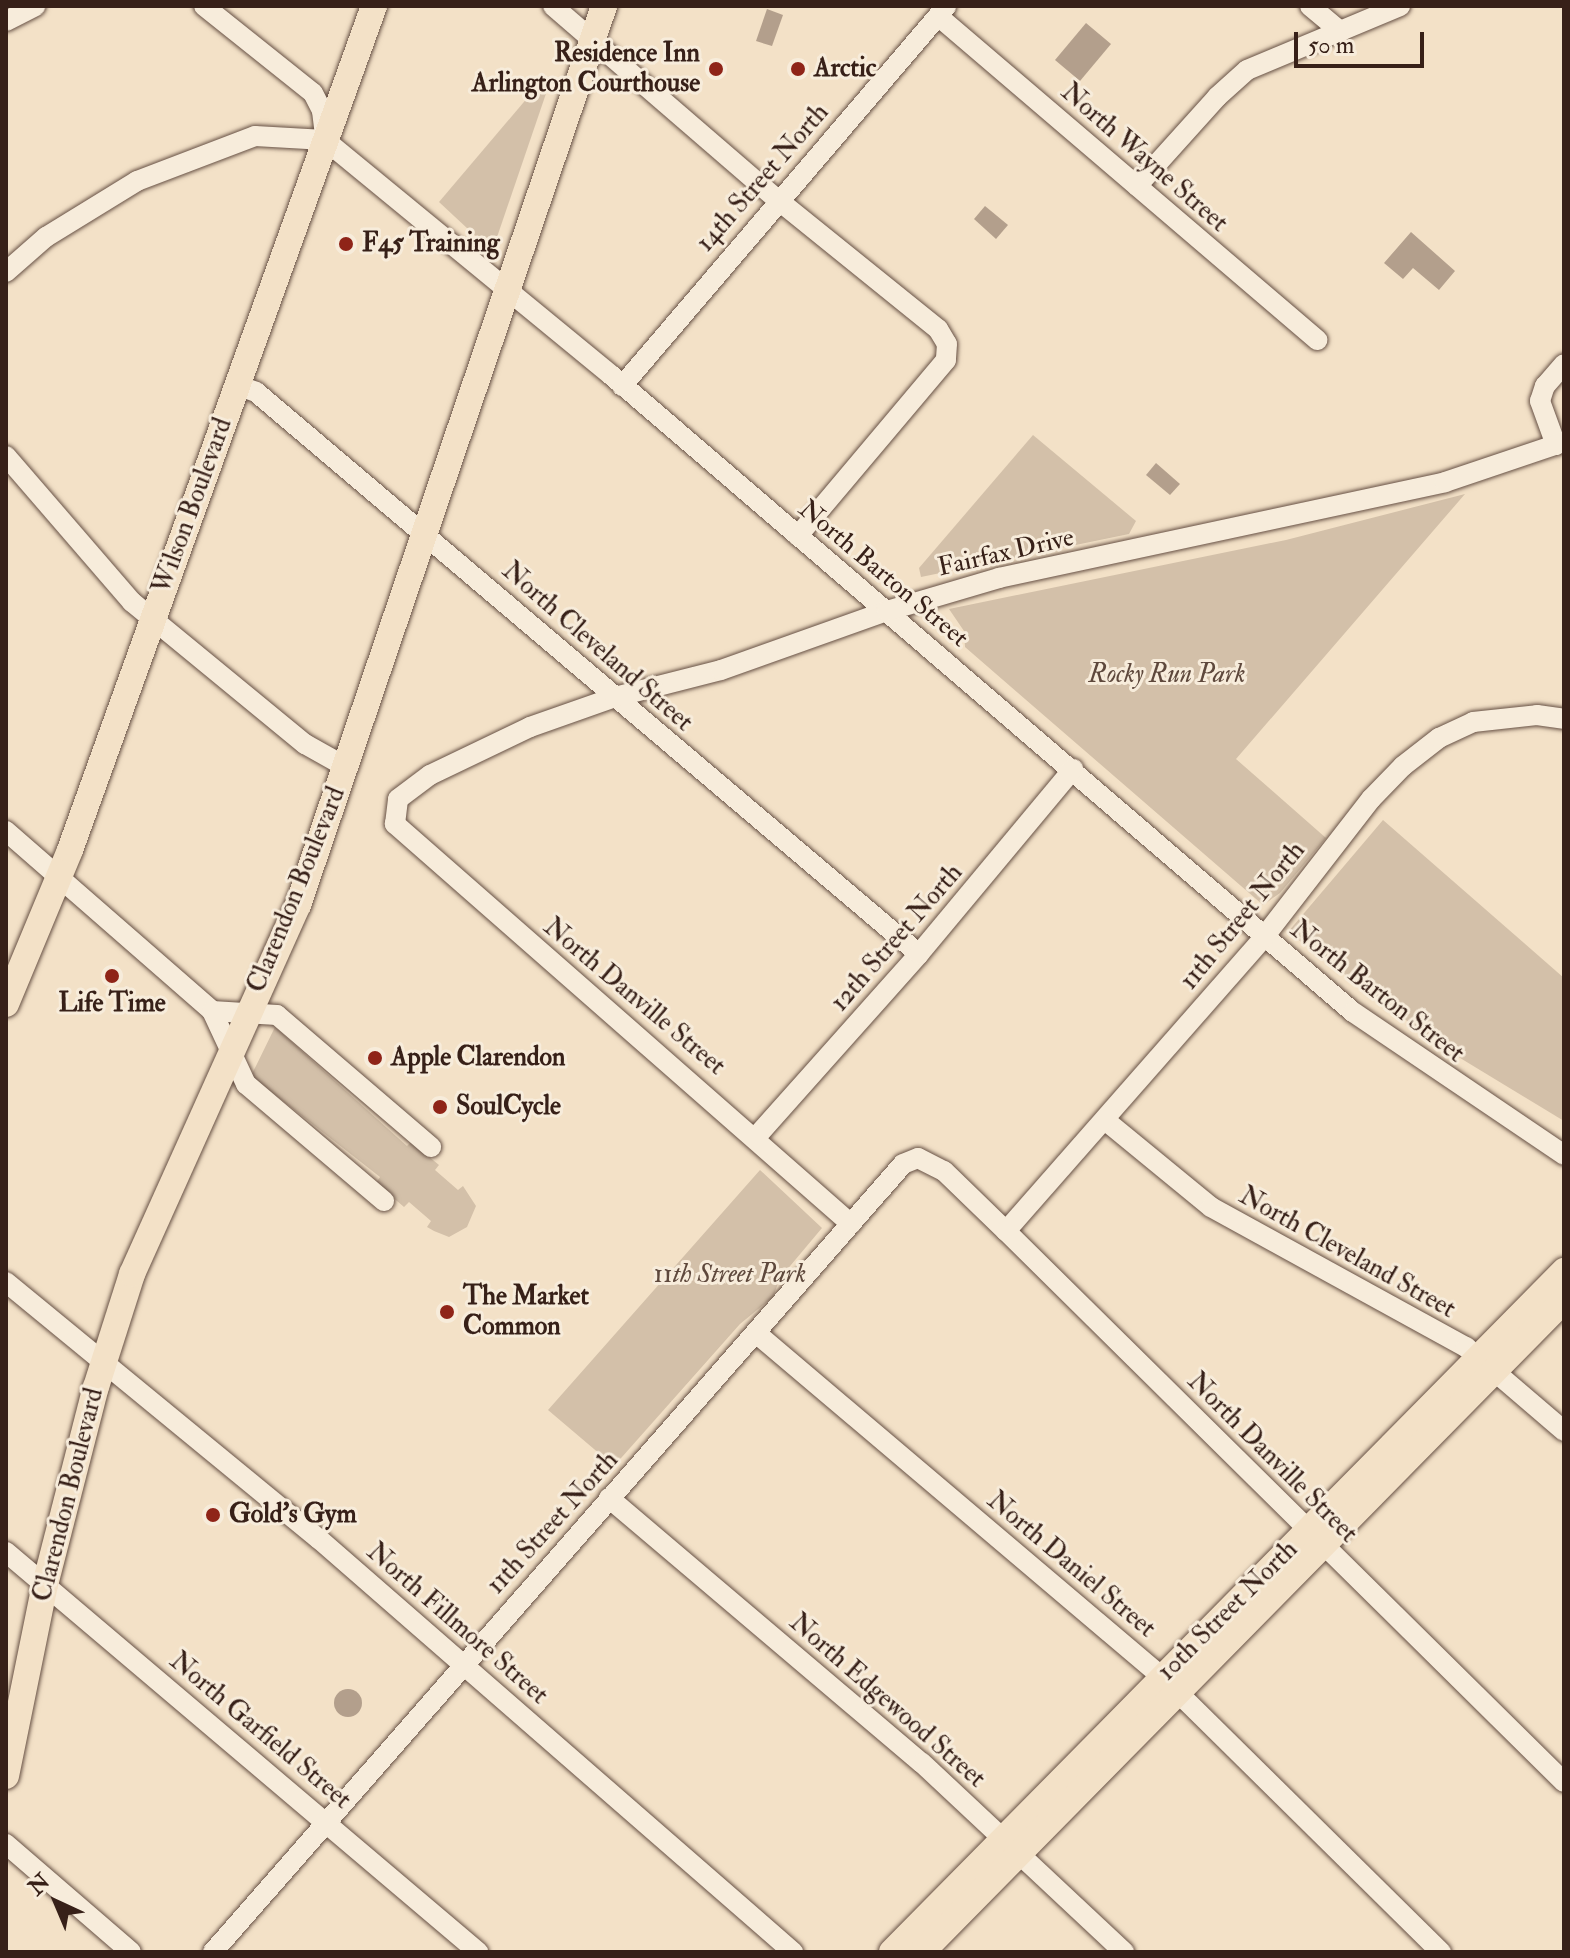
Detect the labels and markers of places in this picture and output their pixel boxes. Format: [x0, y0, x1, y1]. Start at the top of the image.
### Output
place label: Residence Inn Arlington Courthouse [472, 38, 700, 100]
place label: Arctic [814, 53, 876, 85]
marker: Residence Inn Arlington Courthouse [707, 60, 725, 78]
marker: Arctic [789, 60, 807, 78]
place label: F45 Training [362, 228, 500, 260]
marker: F45 Training [337, 235, 355, 253]
marker: Life Time [103, 967, 121, 985]
place label: Life Time [58, 988, 166, 1020]
place label: Apple Clarendon [391, 1042, 565, 1074]
marker: Apple Clarendon [366, 1049, 384, 1067]
place label: SoulCycle [456, 1091, 561, 1123]
marker: SoulCycle [431, 1098, 449, 1116]
place label: The Market Common [463, 1281, 589, 1342]
marker: The Market Common [438, 1303, 456, 1321]
place label: Gold's Gym [229, 1499, 357, 1531]
marker: Gold's Gym [204, 1506, 222, 1524]

